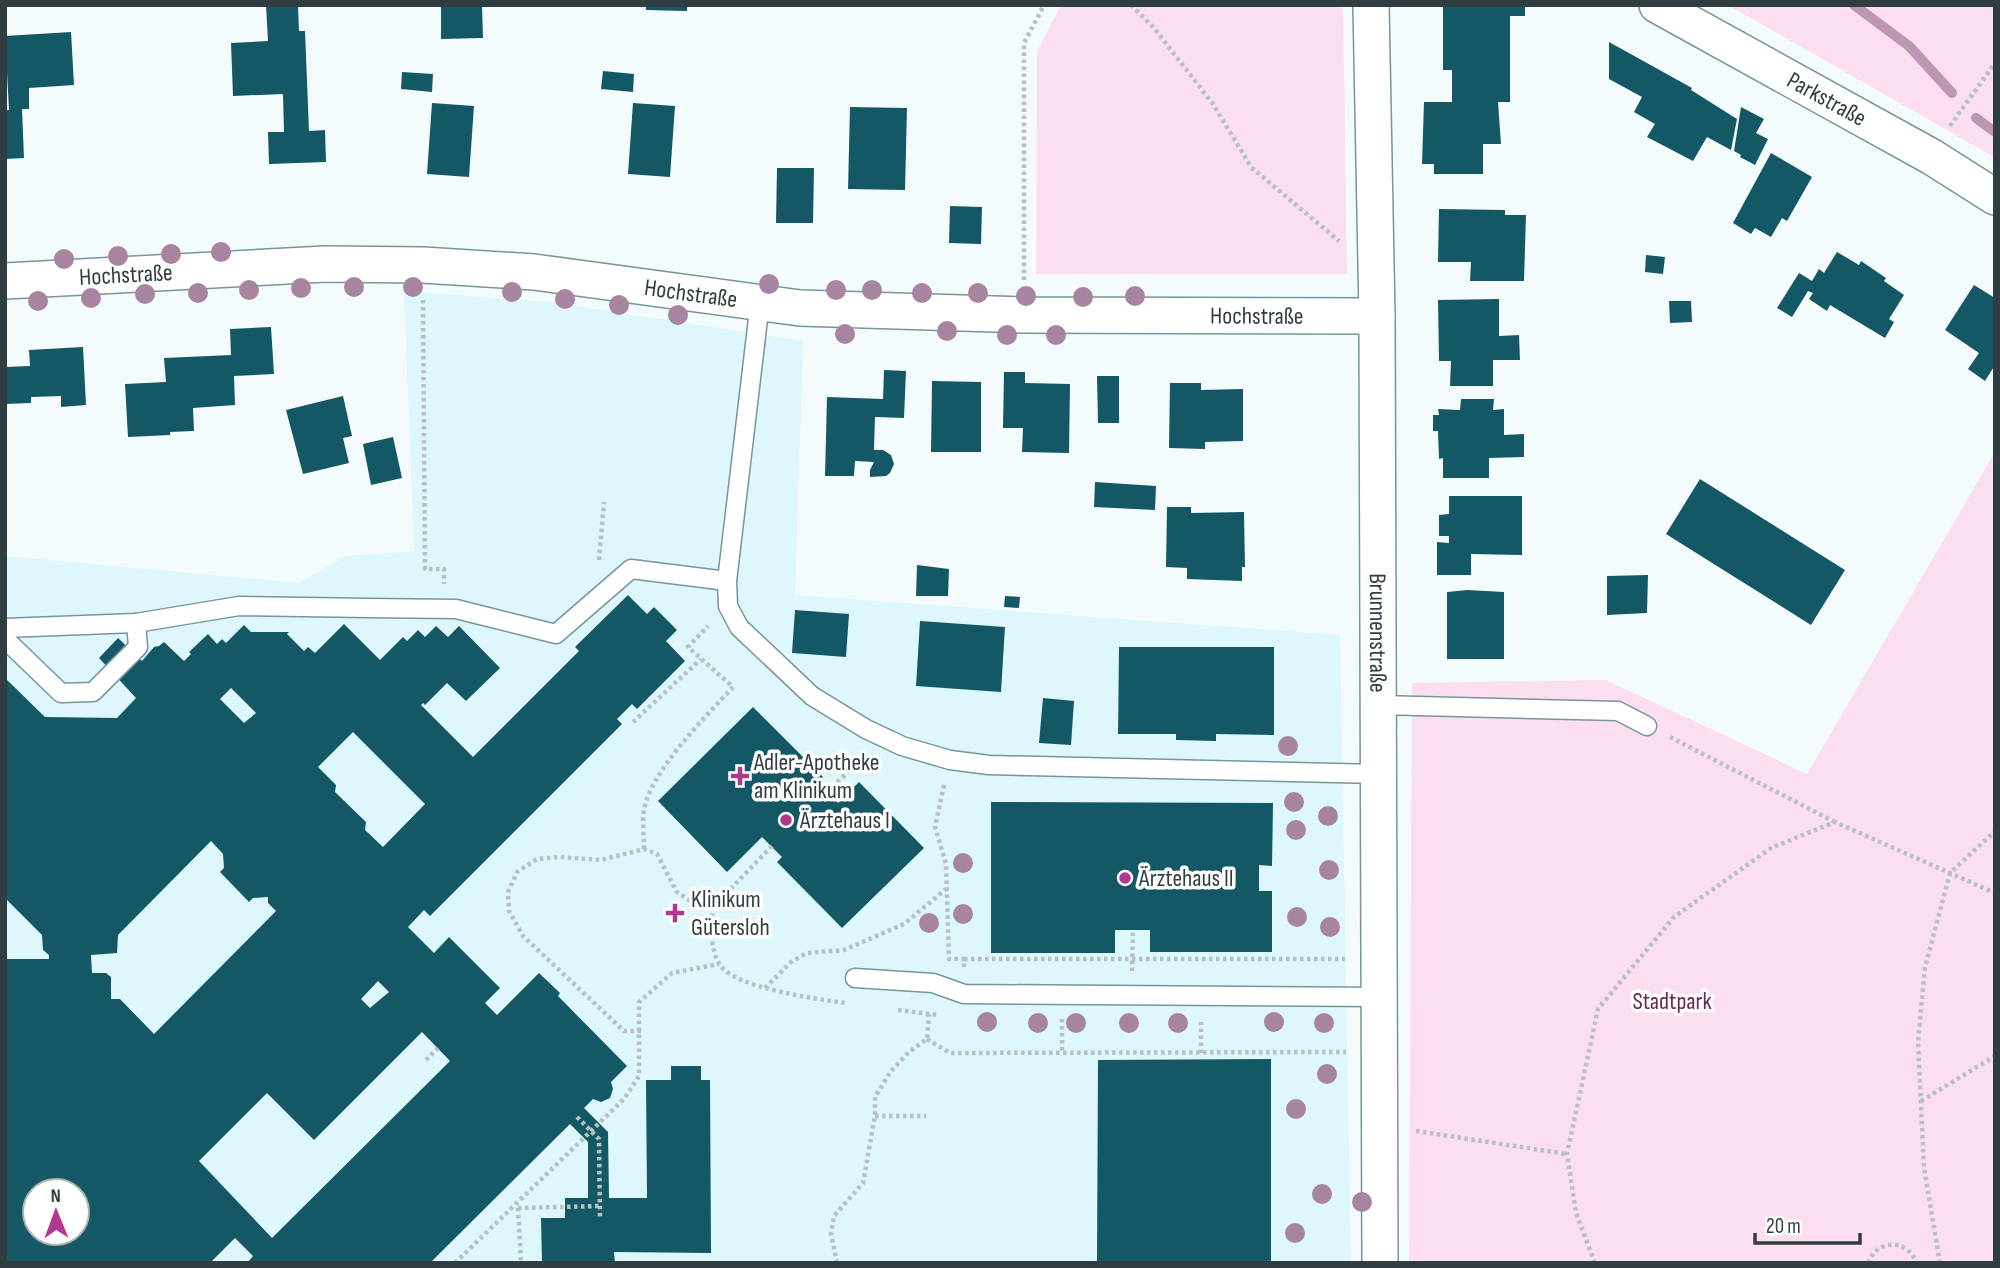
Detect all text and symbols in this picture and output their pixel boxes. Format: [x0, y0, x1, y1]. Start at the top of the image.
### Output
street label: Parkstraße [1782, 65, 1872, 132]
street label: Hochstraße [78, 258, 173, 292]
street label: Hochstraße [643, 273, 739, 314]
street label: Hochstraße [1210, 301, 1304, 330]
street label: Brunnenstraße [1363, 573, 1393, 693]
place label: Adler-Apotheke am Klinikum [753, 748, 879, 805]
marker: Adler-Apotheke am Klinikum [732, 768, 748, 784]
place label: Ärztehaus I [799, 806, 890, 835]
marker: Ärztehaus I [778, 812, 794, 828]
place label: Ärztehaus II [1138, 864, 1234, 893]
marker: Ärztehaus II [1117, 870, 1133, 886]
place label: Klinikum Gütersloh [691, 885, 770, 942]
marker: Klinikum Gütersloh [665, 903, 685, 923]
park label: Stadtpark [1632, 987, 1712, 1016]
north arrow [21, 1177, 91, 1247]
text: N [50, 1185, 61, 1208]
scale bar [1755, 1202, 1860, 1246]
text: 20 m [1766, 1214, 1801, 1239]

